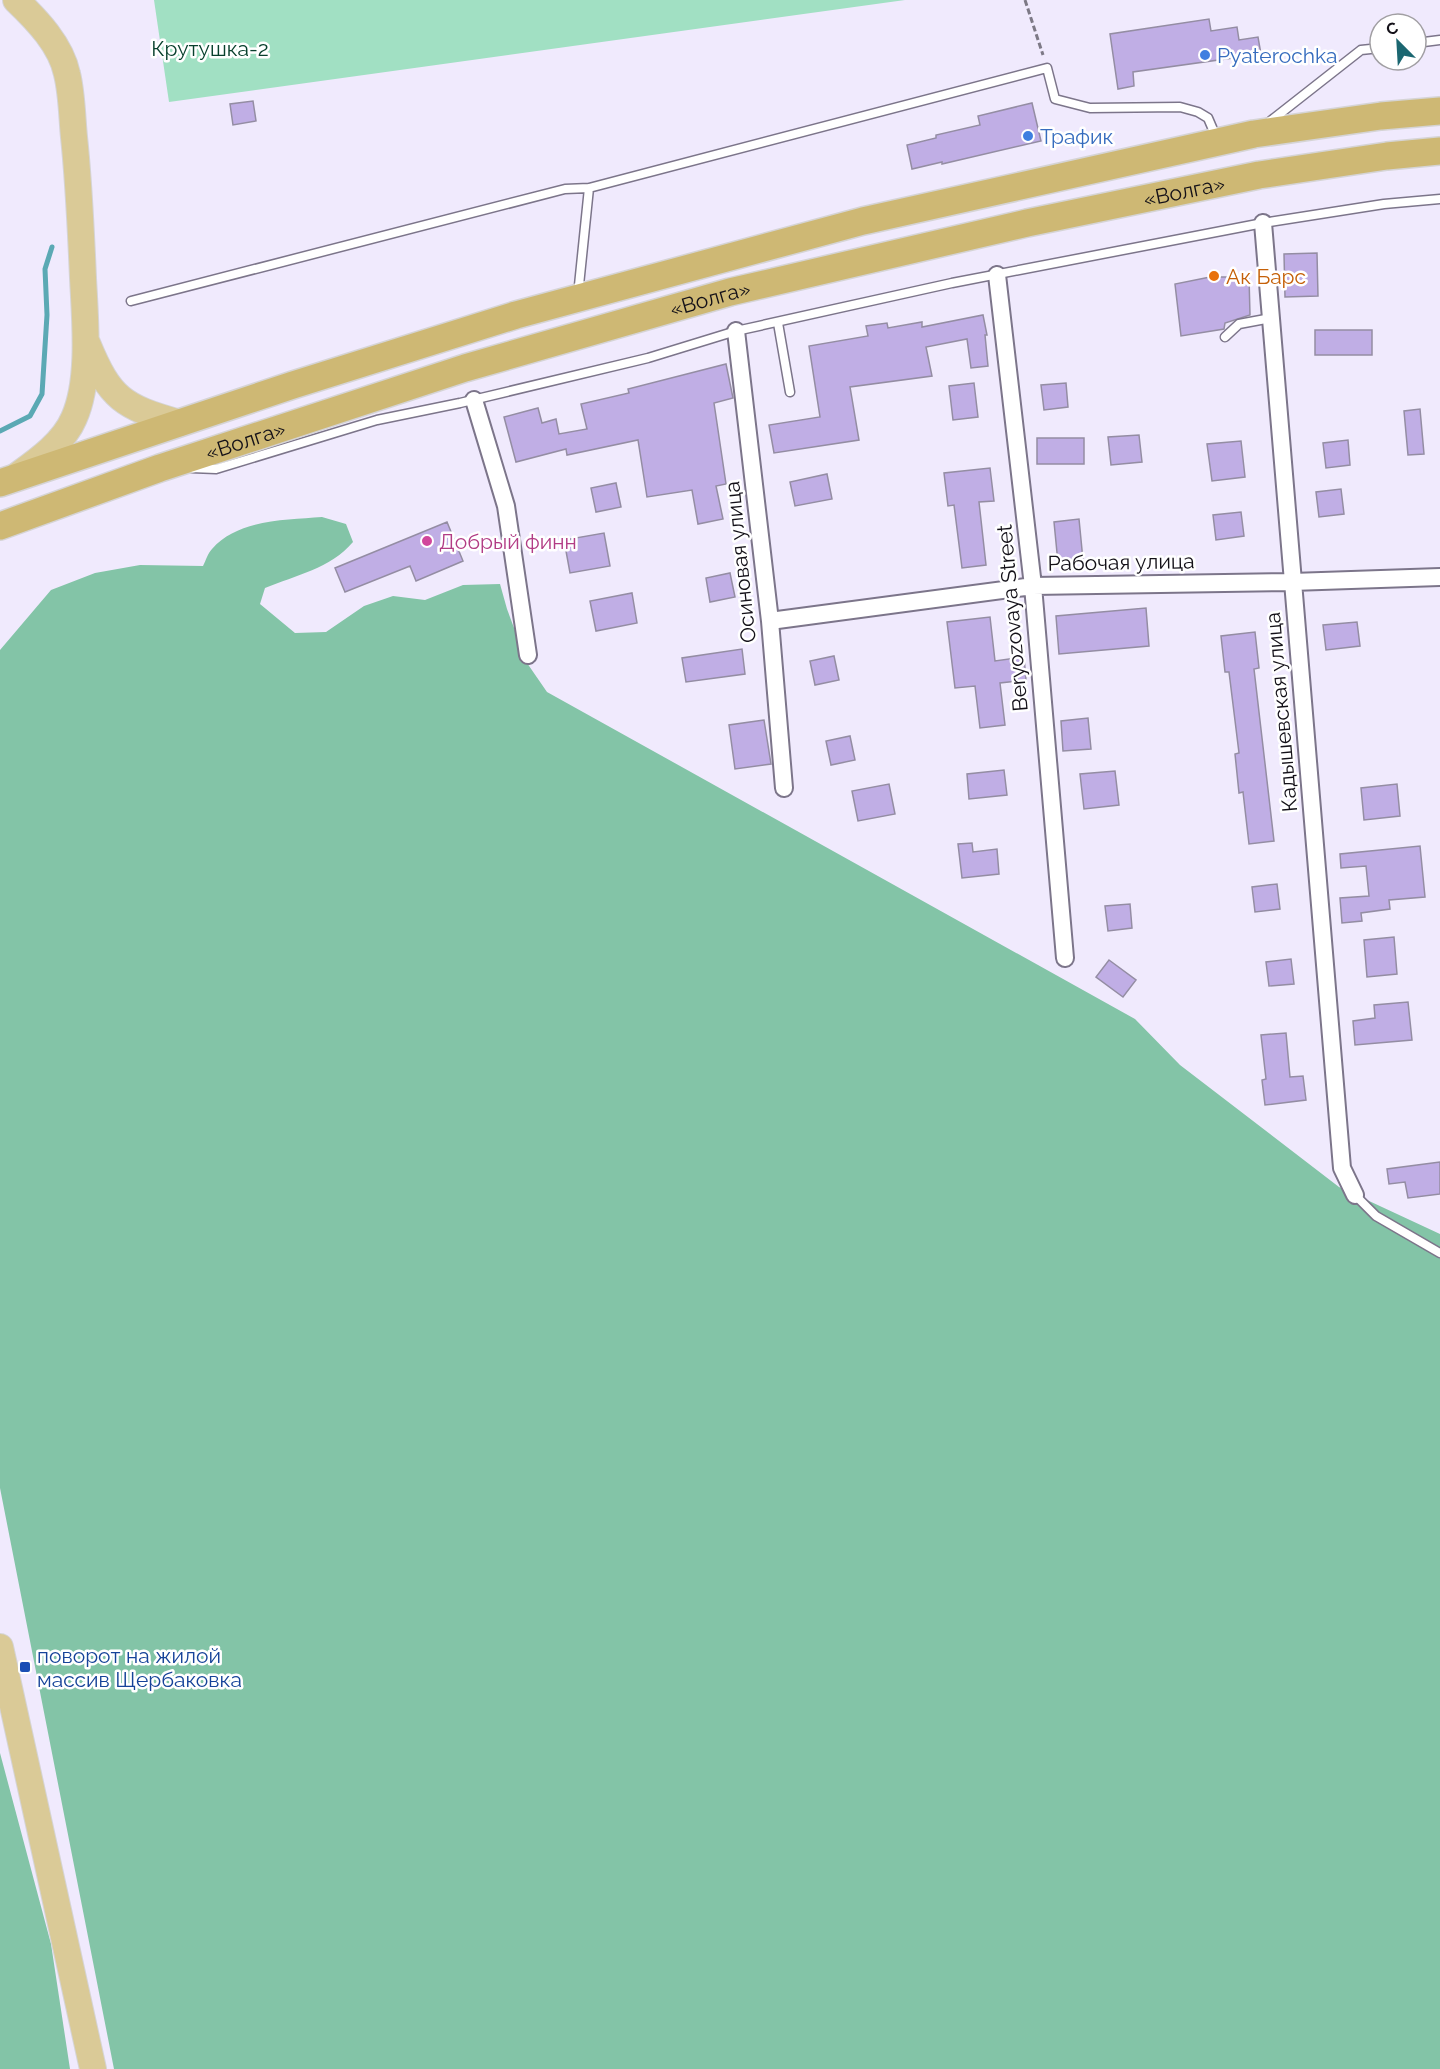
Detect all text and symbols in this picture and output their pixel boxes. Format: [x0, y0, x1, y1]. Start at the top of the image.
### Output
north arrow [1368, 12, 1428, 72]
text: С [1383, 18, 1401, 40]
park label: Крутушка-2 [151, 36, 269, 61]
place label: Pyaterochka [1217, 43, 1338, 68]
marker: Pyaterochka [1198, 48, 1212, 62]
place label: Трафик [1040, 124, 1113, 149]
marker: Трафик [1021, 129, 1035, 143]
street label: «Волга» [1141, 170, 1227, 211]
place label: Ак Барс [1226, 264, 1306, 289]
marker: Ак Барс [1207, 269, 1221, 283]
street label: «Волга» [667, 275, 753, 321]
street label: «Волга» [202, 415, 288, 465]
street label: Осиновая улица [719, 480, 761, 644]
street label: Beryozovaya Street [991, 524, 1033, 712]
place label: Добрый финн [439, 529, 577, 554]
marker: Добрый финн [420, 534, 434, 548]
street label: Рабочая улица [1047, 548, 1195, 576]
street label: Кадышевская улица [1260, 611, 1302, 813]
place label: поворот на жилой массив Щербаковка [37, 1643, 242, 1692]
marker: поворот на жилой массив Щербаковка [18, 1660, 32, 1674]

